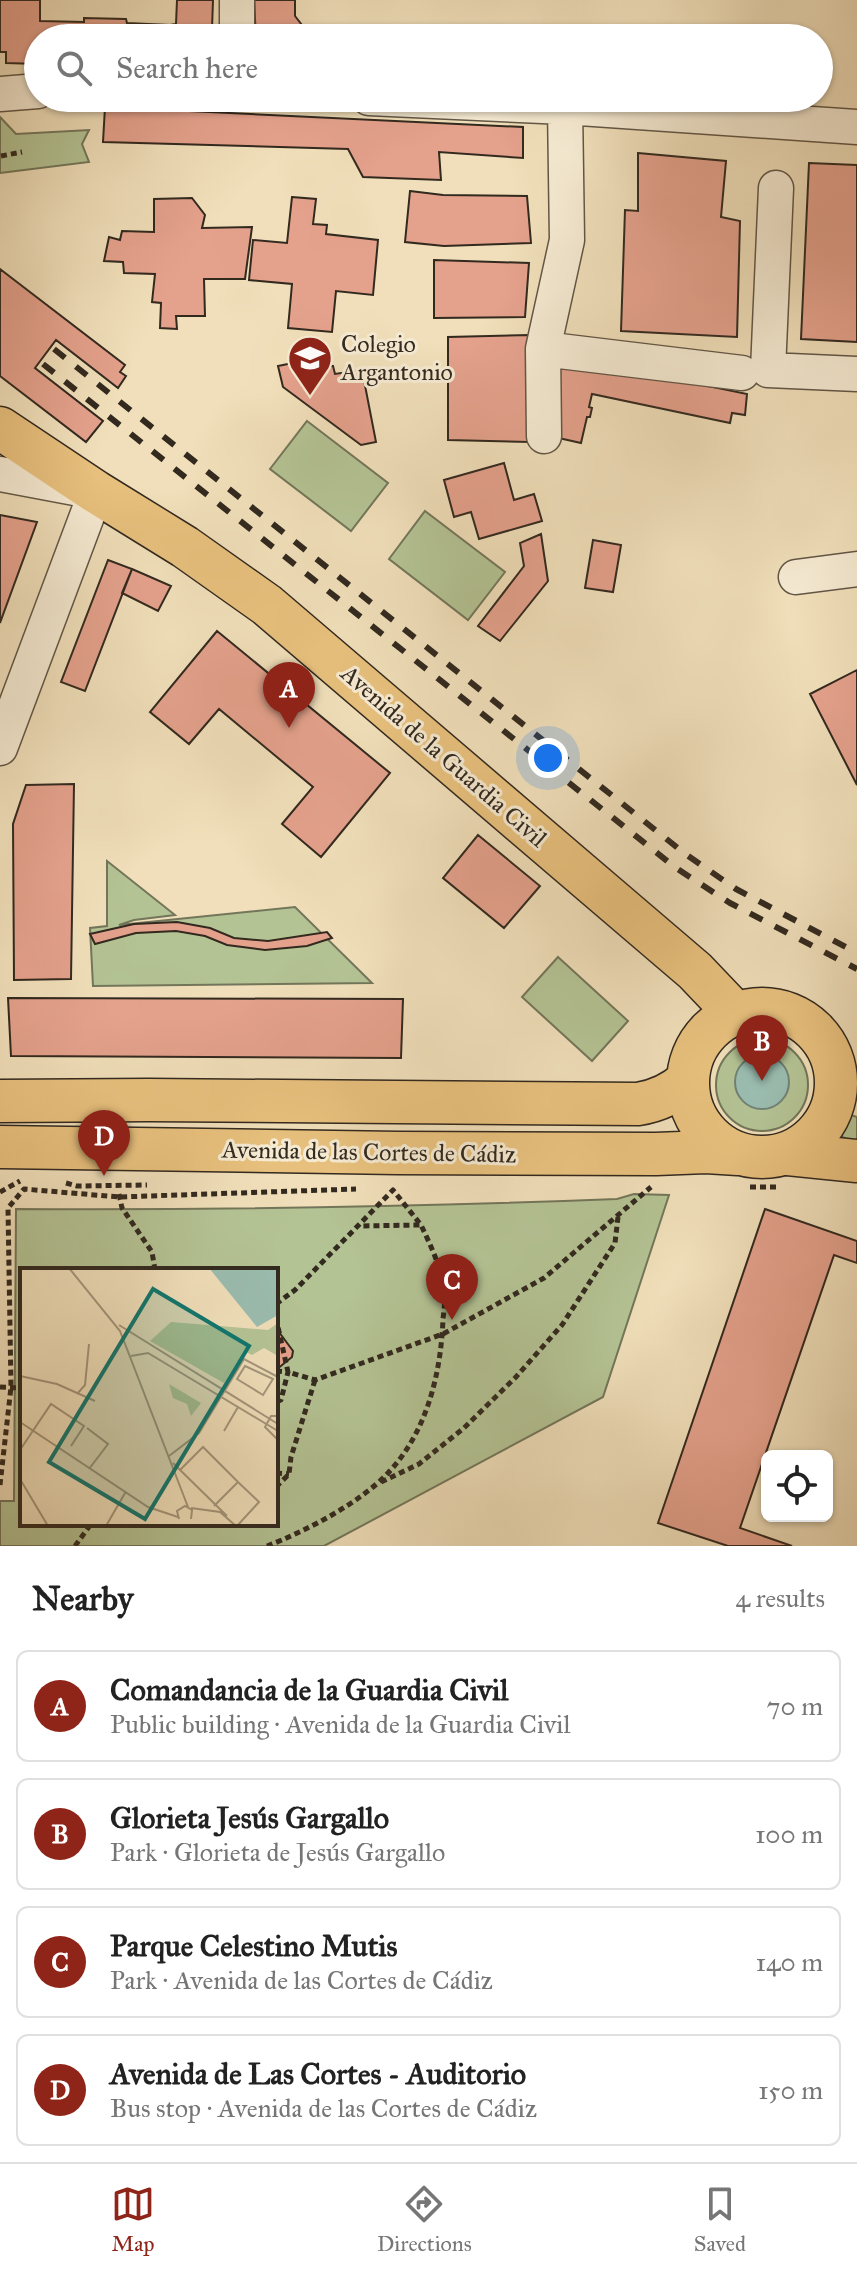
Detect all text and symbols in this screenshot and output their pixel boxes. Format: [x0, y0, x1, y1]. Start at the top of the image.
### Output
search box [24, 24, 833, 112]
icon: search [52, 46, 96, 90]
text: Search here [116, 50, 258, 86]
place label: Colegio Argantonio [340, 329, 453, 387]
school or university icon: Colegio Argantonio [286, 334, 334, 397]
street label: Avenida de la Guardia Civil [334, 658, 553, 854]
pin: A [263, 662, 315, 728]
your location [528, 738, 568, 778]
pin: B [736, 1015, 788, 1081]
pin: D [78, 1110, 130, 1176]
street label: Avenida de las Cortes de Cádiz [221, 1134, 516, 1170]
pin: C [426, 1254, 478, 1320]
inset map [20, 1268, 278, 1526]
map controls [761, 1450, 833, 1522]
button: locate [761, 1450, 833, 1522]
text: Nearby [32, 1578, 134, 1619]
text: 4 results [736, 1582, 825, 1614]
text: Comandancia de la Guardia Civil [110, 1672, 508, 1708]
text: A [51, 1690, 69, 1722]
text: 70 m [767, 1690, 823, 1722]
text: Public building · Avenida de la Guardia Civil [110, 1708, 571, 1740]
text: Glorieta Jesús Gargallo [110, 1800, 389, 1836]
text: B [51, 1818, 69, 1850]
text: 100 m [755, 1818, 823, 1850]
text: Park · Glorieta de Jesús Gargallo [110, 1836, 445, 1868]
text: Parque Celestino Mutis [110, 1928, 397, 1964]
text: C [51, 1946, 69, 1978]
text: 140 m [756, 1946, 823, 1978]
text: Park · Avenida de las Cortes de Cádiz [110, 1964, 493, 1996]
text: Avenida de Las Cortes - Auditorio [110, 2056, 526, 2092]
text: D [50, 2074, 70, 2106]
text: 150 m [758, 2074, 823, 2106]
text: Bus stop · Avenida de las Cortes de Cádiz [110, 2092, 537, 2124]
tab: Map [111, 2182, 155, 2257]
tab: Directions [377, 2182, 472, 2257]
tab: Saved [694, 2182, 746, 2257]

